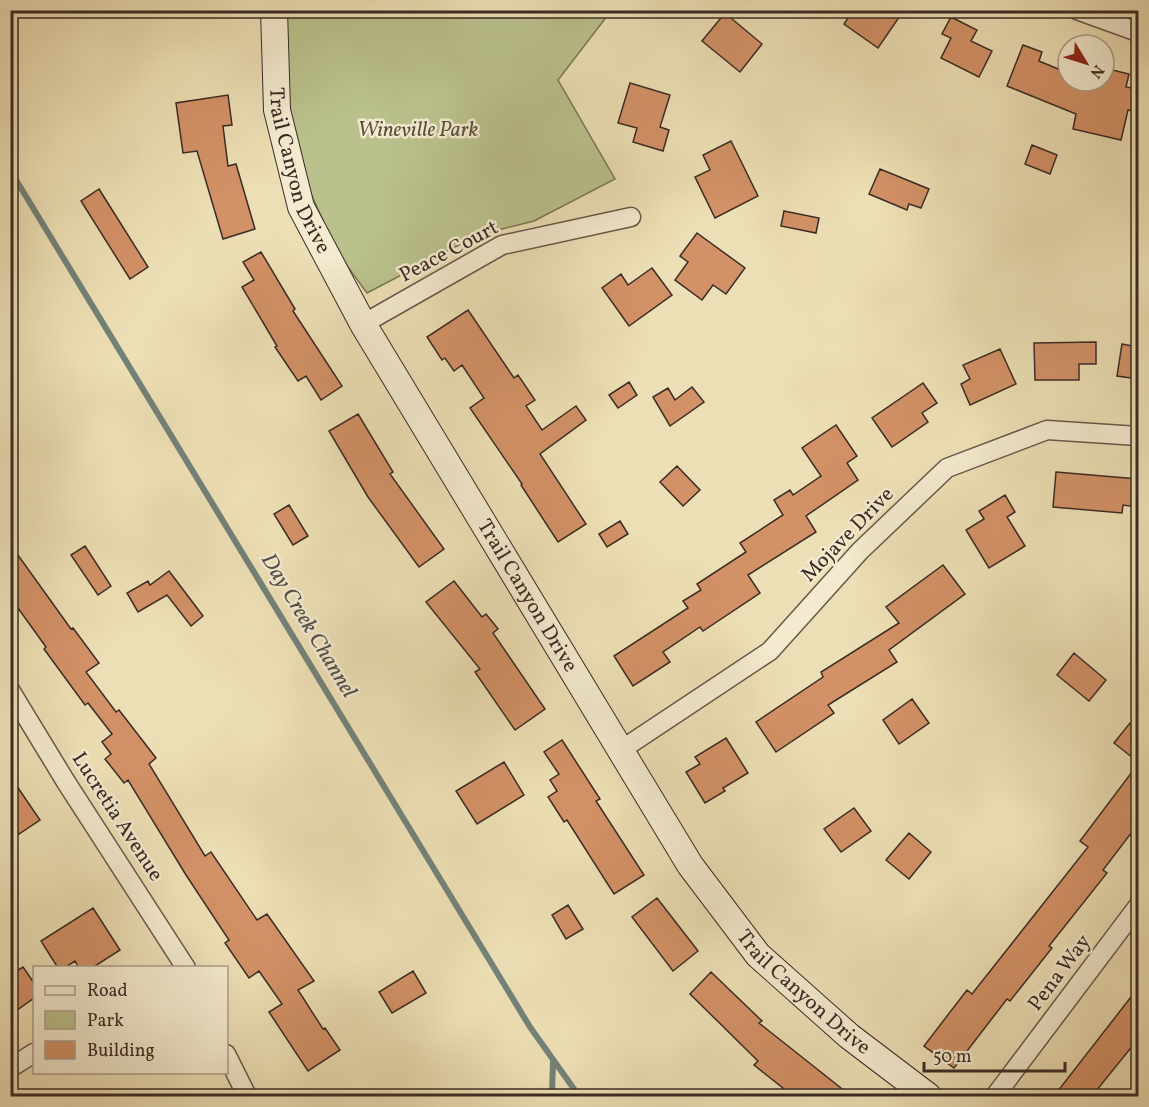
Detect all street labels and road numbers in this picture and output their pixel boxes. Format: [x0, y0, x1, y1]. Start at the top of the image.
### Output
street label: Trail Canyon Drive [262, 87, 338, 259]
street label: Peace Court [394, 214, 504, 290]
street label: Mojave Drive [795, 481, 901, 589]
street label: Trail Canyon Drive [470, 514, 585, 678]
street label: Lucretia Avenue [64, 747, 170, 887]
street label: Trail Canyon Drive [729, 924, 877, 1062]
street label: Pena Way [1022, 928, 1099, 1017]

